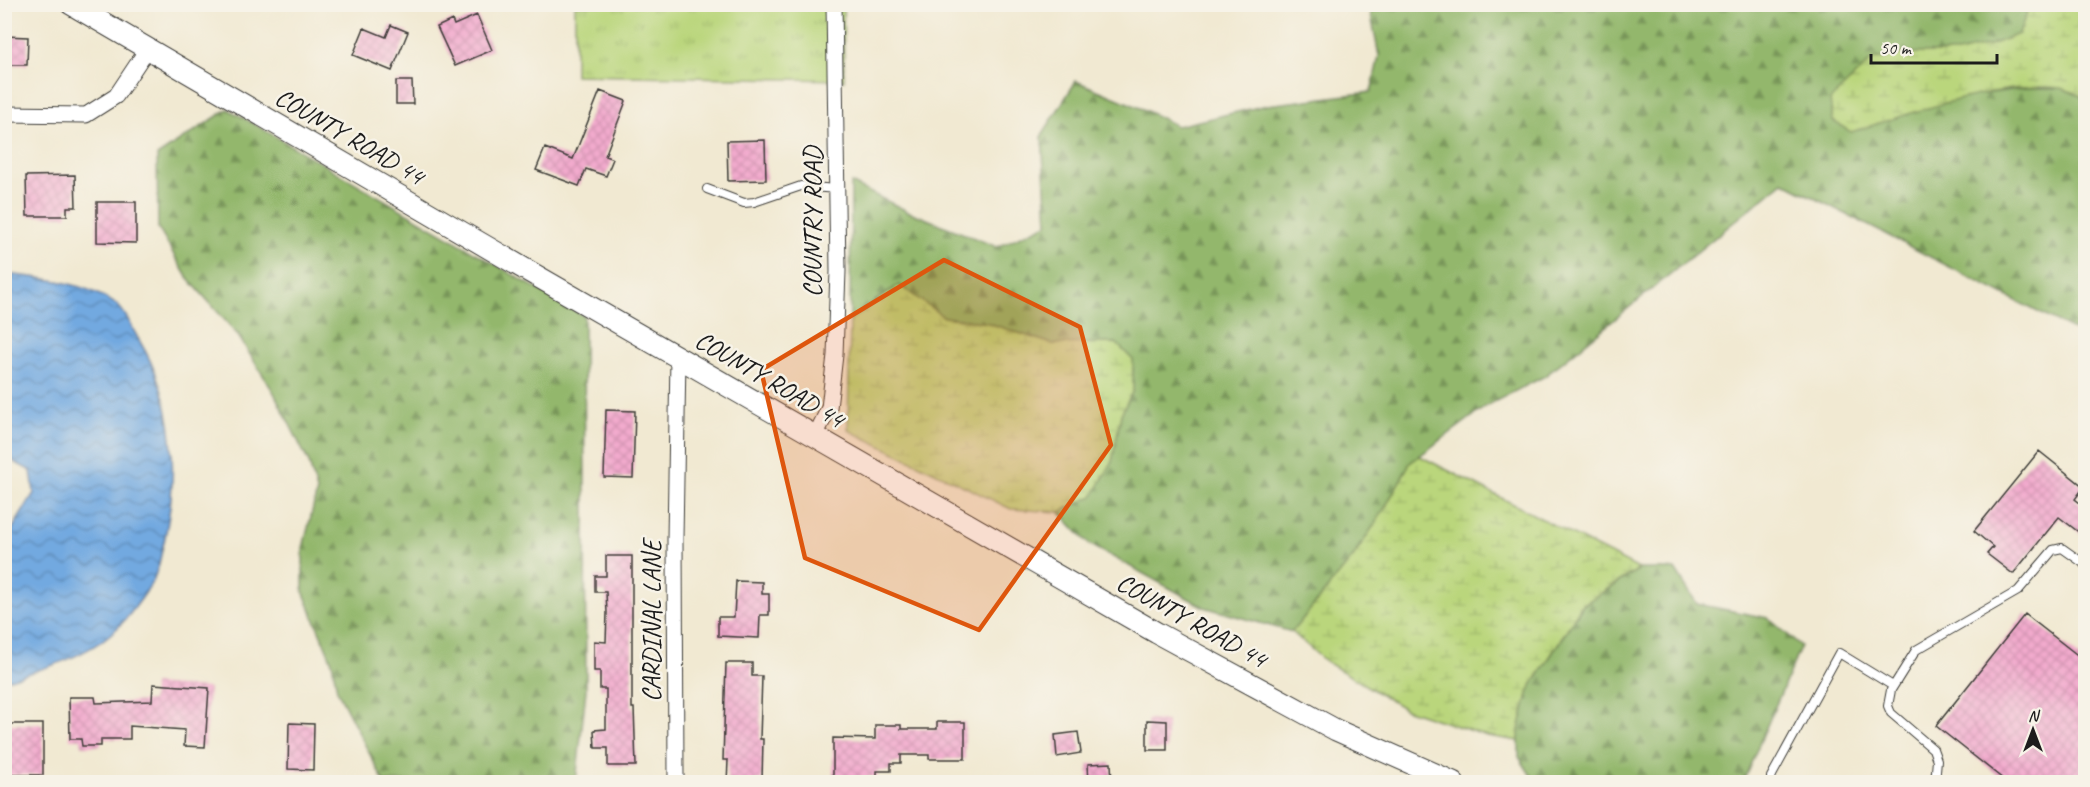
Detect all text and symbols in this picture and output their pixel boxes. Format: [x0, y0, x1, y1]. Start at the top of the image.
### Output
scale bar [1871, 27, 1997, 65]
text: 50 m [1880, 37, 1913, 59]
street label: COUNTY ROAD 44 [269, 80, 432, 194]
street label: COUNTRY ROAD [796, 145, 829, 297]
street label: COUNTY ROAD 44 [689, 323, 852, 437]
street label: CARDINAL LANE [635, 536, 668, 702]
street label: COUNTY ROAD 44 [1111, 566, 1275, 676]
north arrow [2003, 700, 2063, 760]
text: N [2028, 706, 2041, 726]

